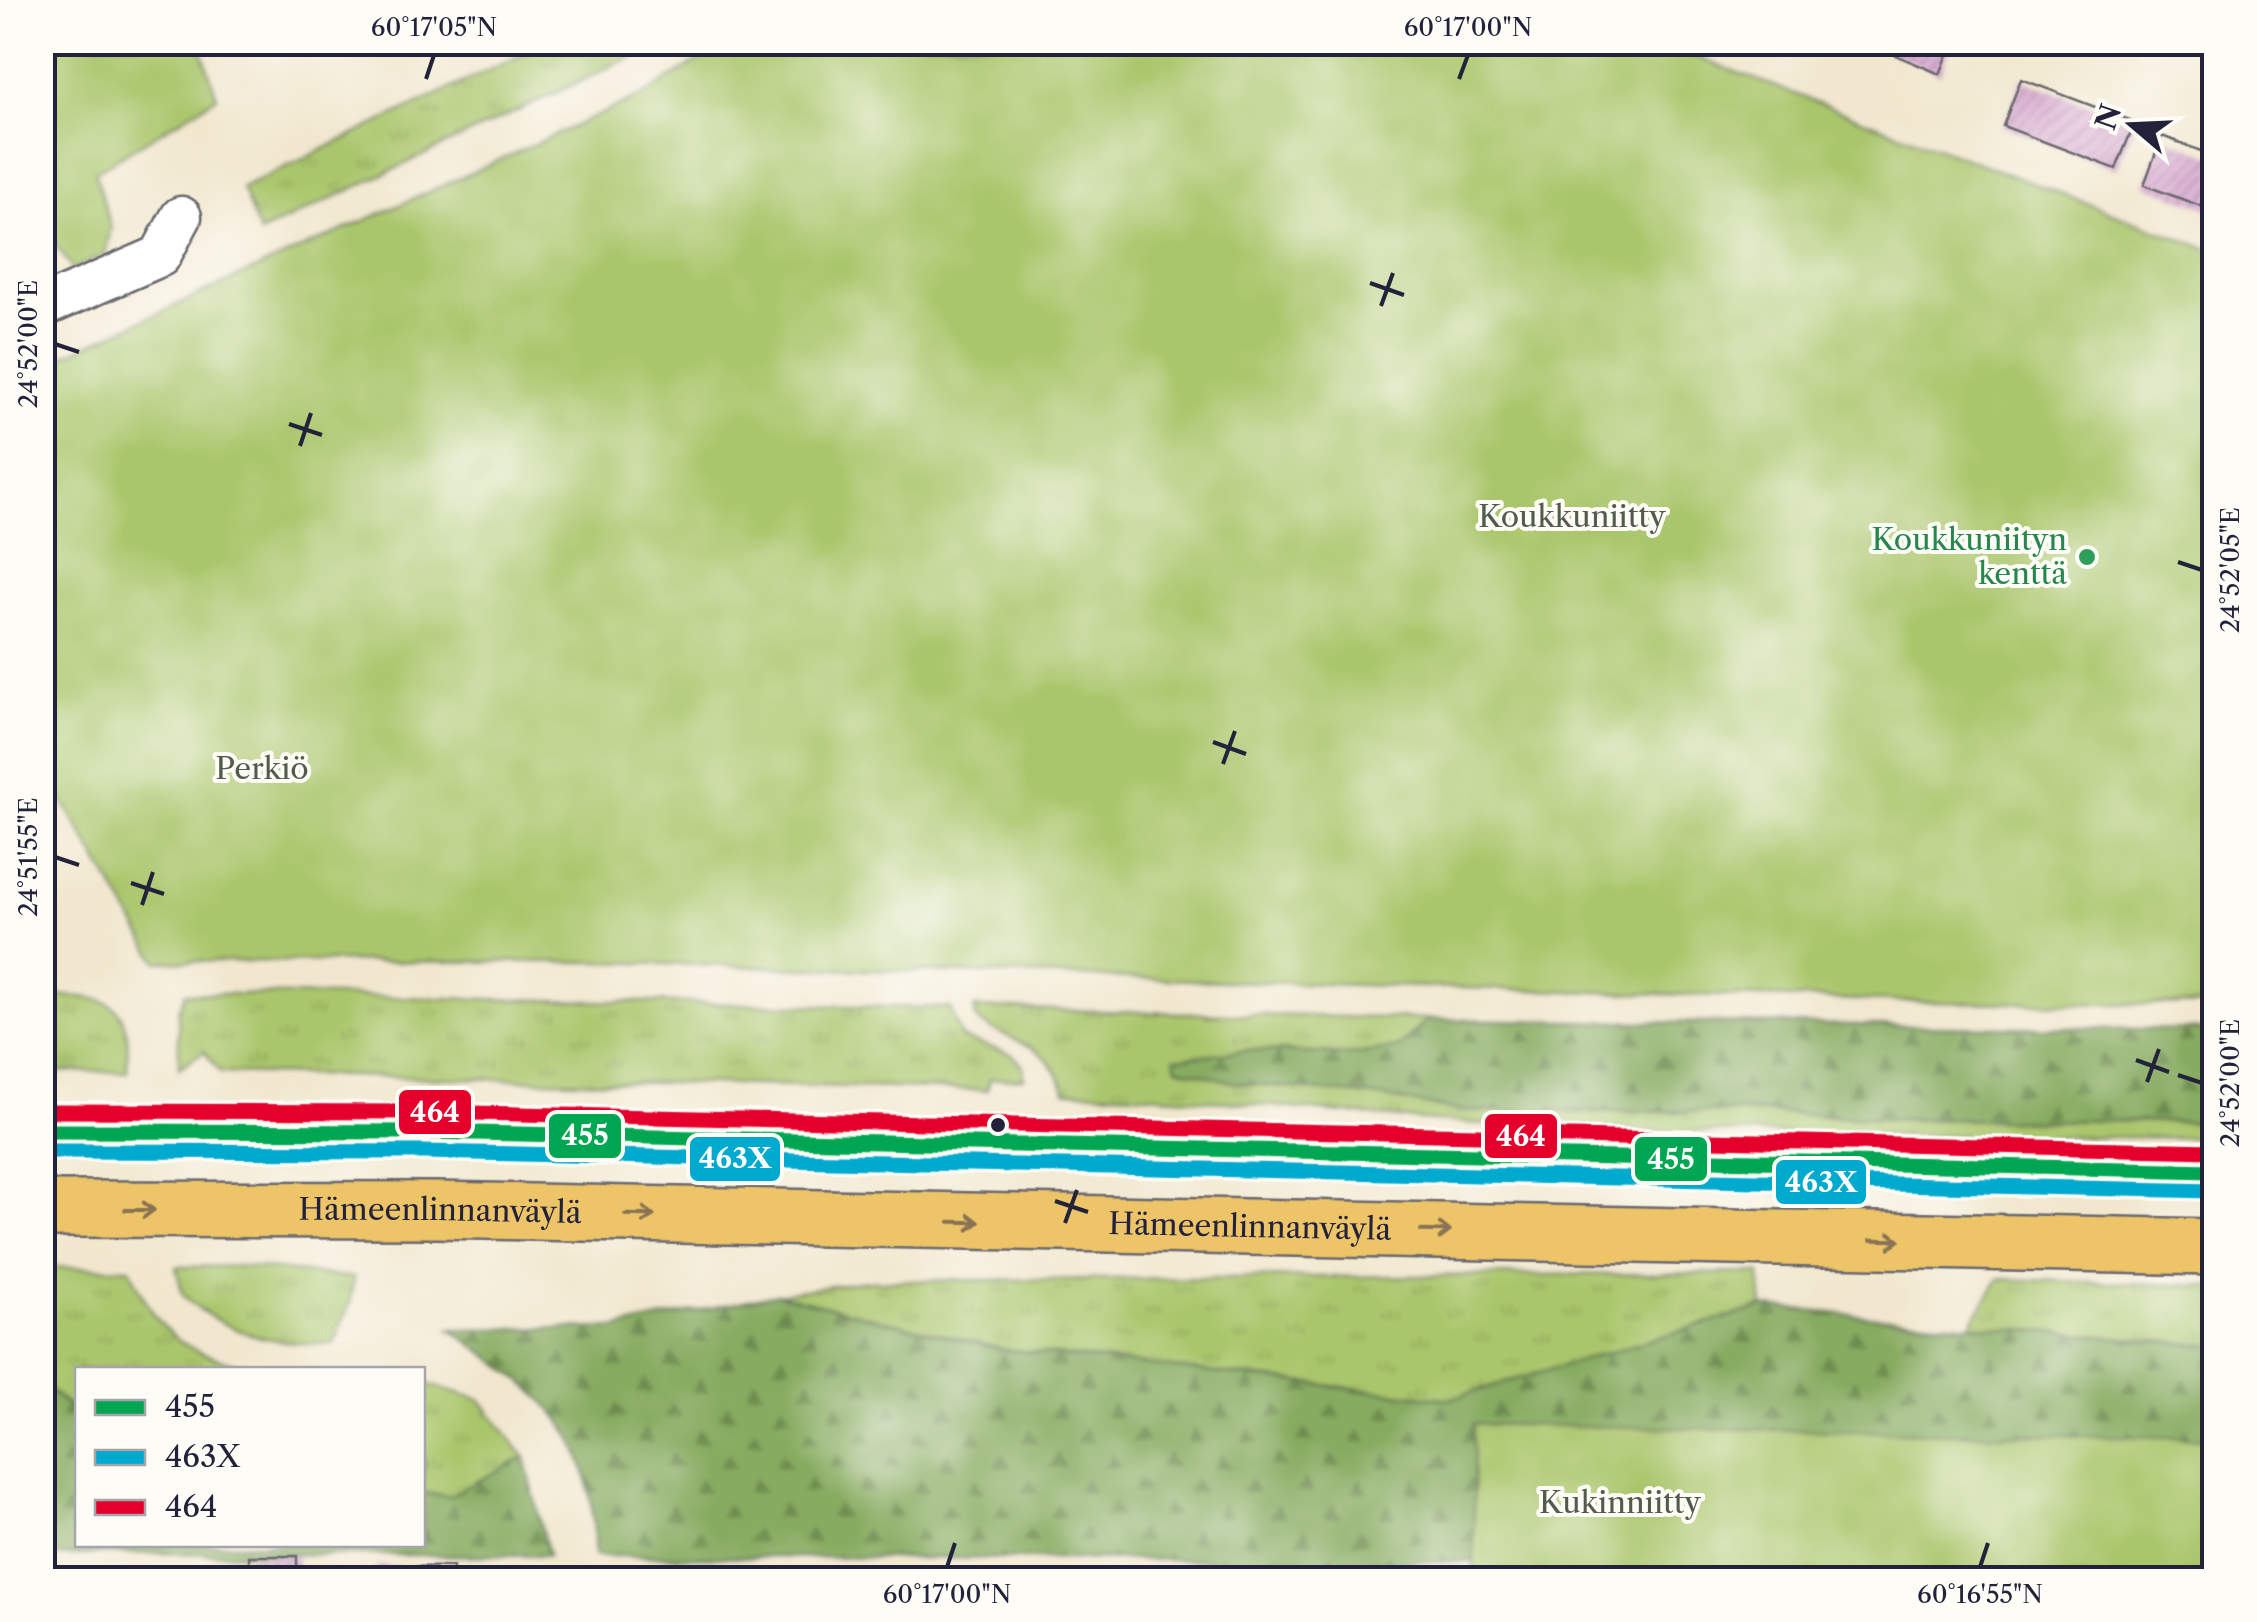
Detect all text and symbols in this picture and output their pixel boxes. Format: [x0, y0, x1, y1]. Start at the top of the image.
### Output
text: 60°17'05"N [371, 12, 497, 43]
text: 60°17'00"N [1404, 12, 1532, 43]
north arrow [2082, 75, 2182, 175]
text: N [2088, 100, 2128, 134]
text: 24°52'00"E [13, 280, 44, 408]
park label: Koukkuniitty [1478, 498, 1666, 535]
text: 24°52'05"E [2215, 507, 2246, 633]
place label: Koukkuniityn kenttä [1872, 521, 2067, 592]
marker: Koukkuniityn kenttä [2076, 546, 2098, 568]
park label: Perkiö [215, 750, 309, 787]
text: 24°51'55"E [13, 797, 44, 917]
text: 24°52'00"E [2215, 1019, 2246, 1147]
line badge: 464 [397, 1088, 473, 1136]
text: 464 [410, 1095, 460, 1129]
line badge: 455 [547, 1112, 623, 1160]
line badge: 464 [1483, 1112, 1559, 1160]
unlabelled marker [988, 1115, 1008, 1135]
text: 455 [561, 1118, 609, 1152]
text: 464 [1496, 1119, 1546, 1153]
line badge: 463X [688, 1135, 782, 1183]
line badge: 455 [1633, 1135, 1709, 1183]
text: 463X [699, 1141, 772, 1175]
text: 455 [1647, 1142, 1695, 1176]
line badge: 463X [1774, 1158, 1868, 1206]
text: 463X [1785, 1165, 1858, 1199]
street label: Hämeenlinnanväylä [299, 1191, 582, 1231]
one-way arrow [122, 1200, 155, 1220]
one-way arrow [623, 1205, 655, 1224]
street label: Hämeenlinnanväylä [1108, 1205, 1392, 1248]
one-way arrow [948, 1212, 980, 1231]
one-way arrow [1420, 1222, 1452, 1241]
one-way arrow [1869, 1231, 1901, 1250]
legend [75, 1367, 425, 1547]
text: 455 [165, 1388, 215, 1425]
text: 463X [165, 1438, 240, 1475]
park label: Kukinniitty [1539, 1484, 1701, 1521]
text: 464 [165, 1488, 217, 1525]
text: 60°17'00"N [883, 1579, 1011, 1610]
text: 60°16'55"N [1917, 1579, 2043, 1610]

